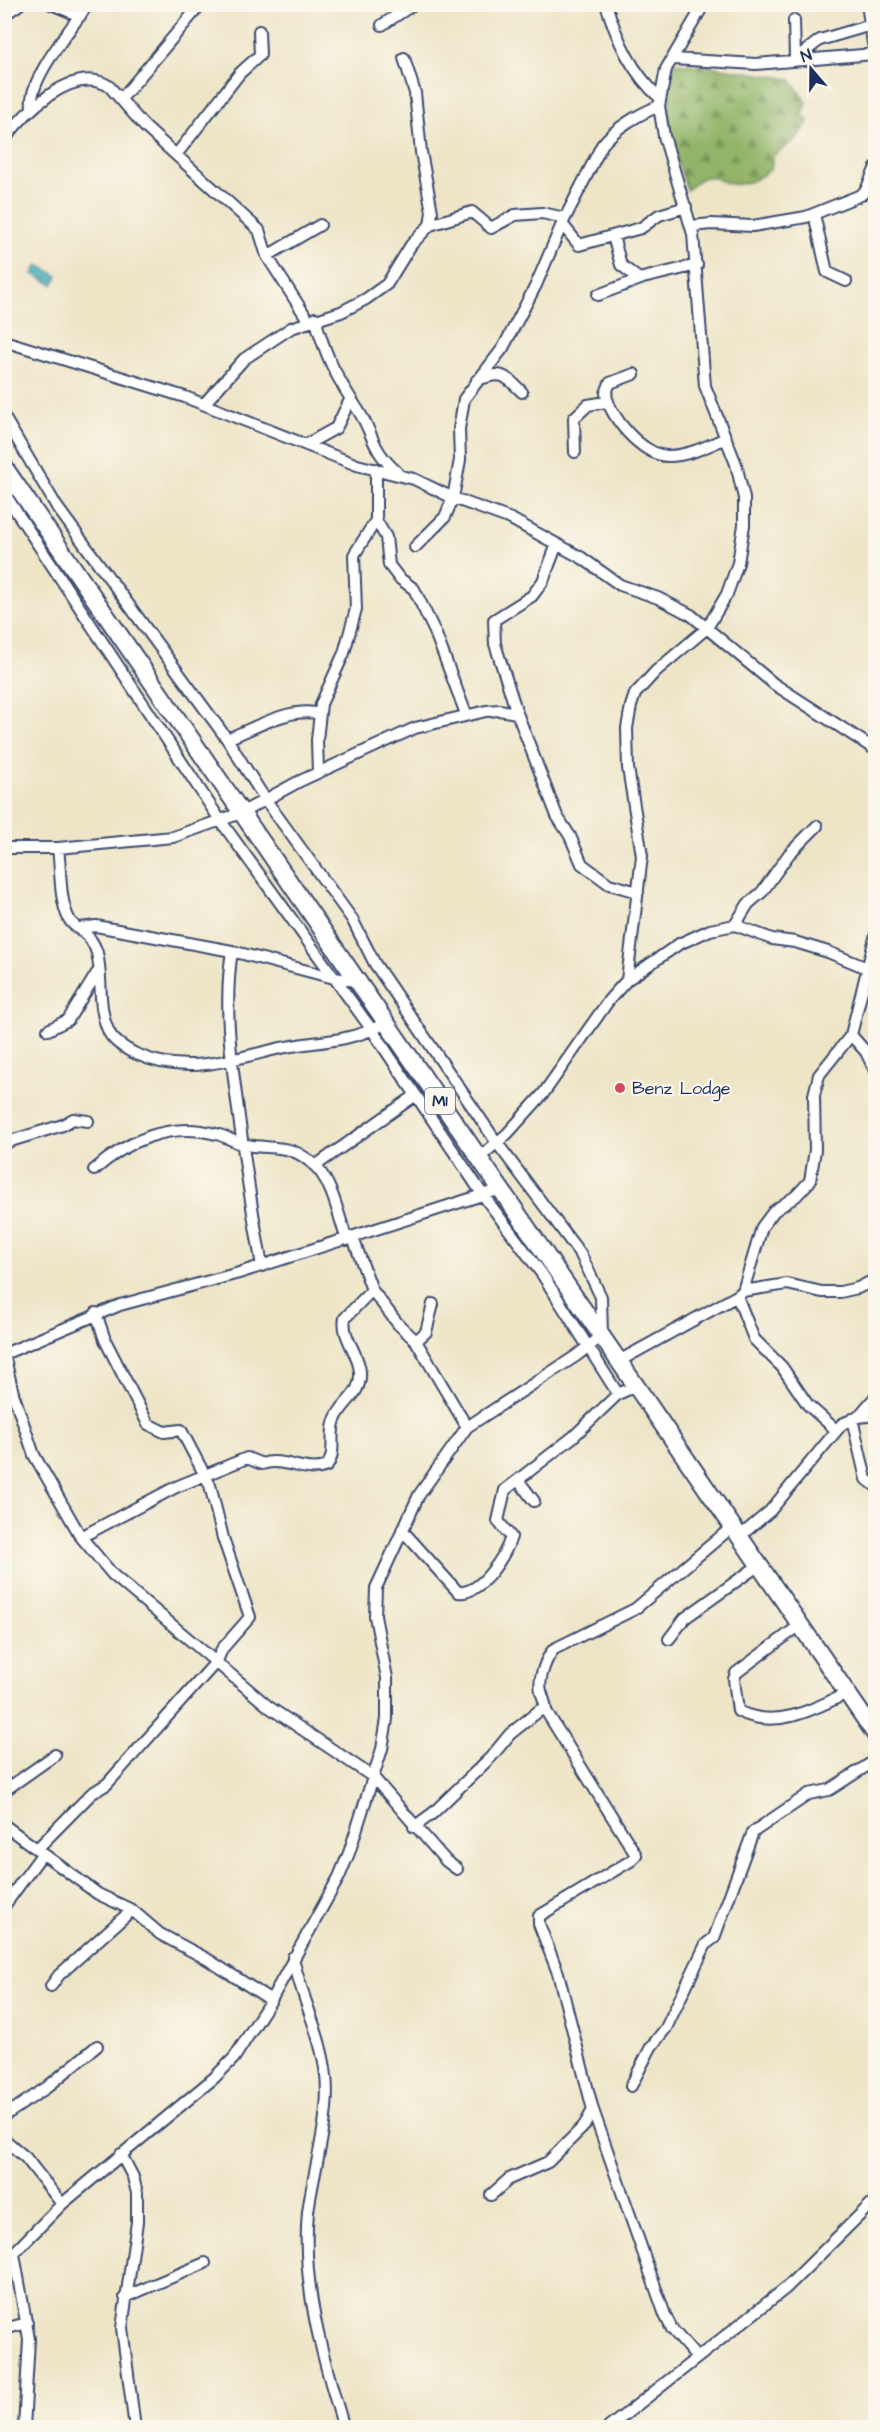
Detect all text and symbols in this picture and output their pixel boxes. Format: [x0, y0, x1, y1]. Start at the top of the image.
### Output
north arrow [781, 39, 841, 99]
text: N [798, 44, 815, 68]
place label: Benz Lodge [632, 1076, 731, 1102]
marker: Benz Lodge [613, 1081, 627, 1095]
road number: M1 [425, 1088, 455, 1114]

